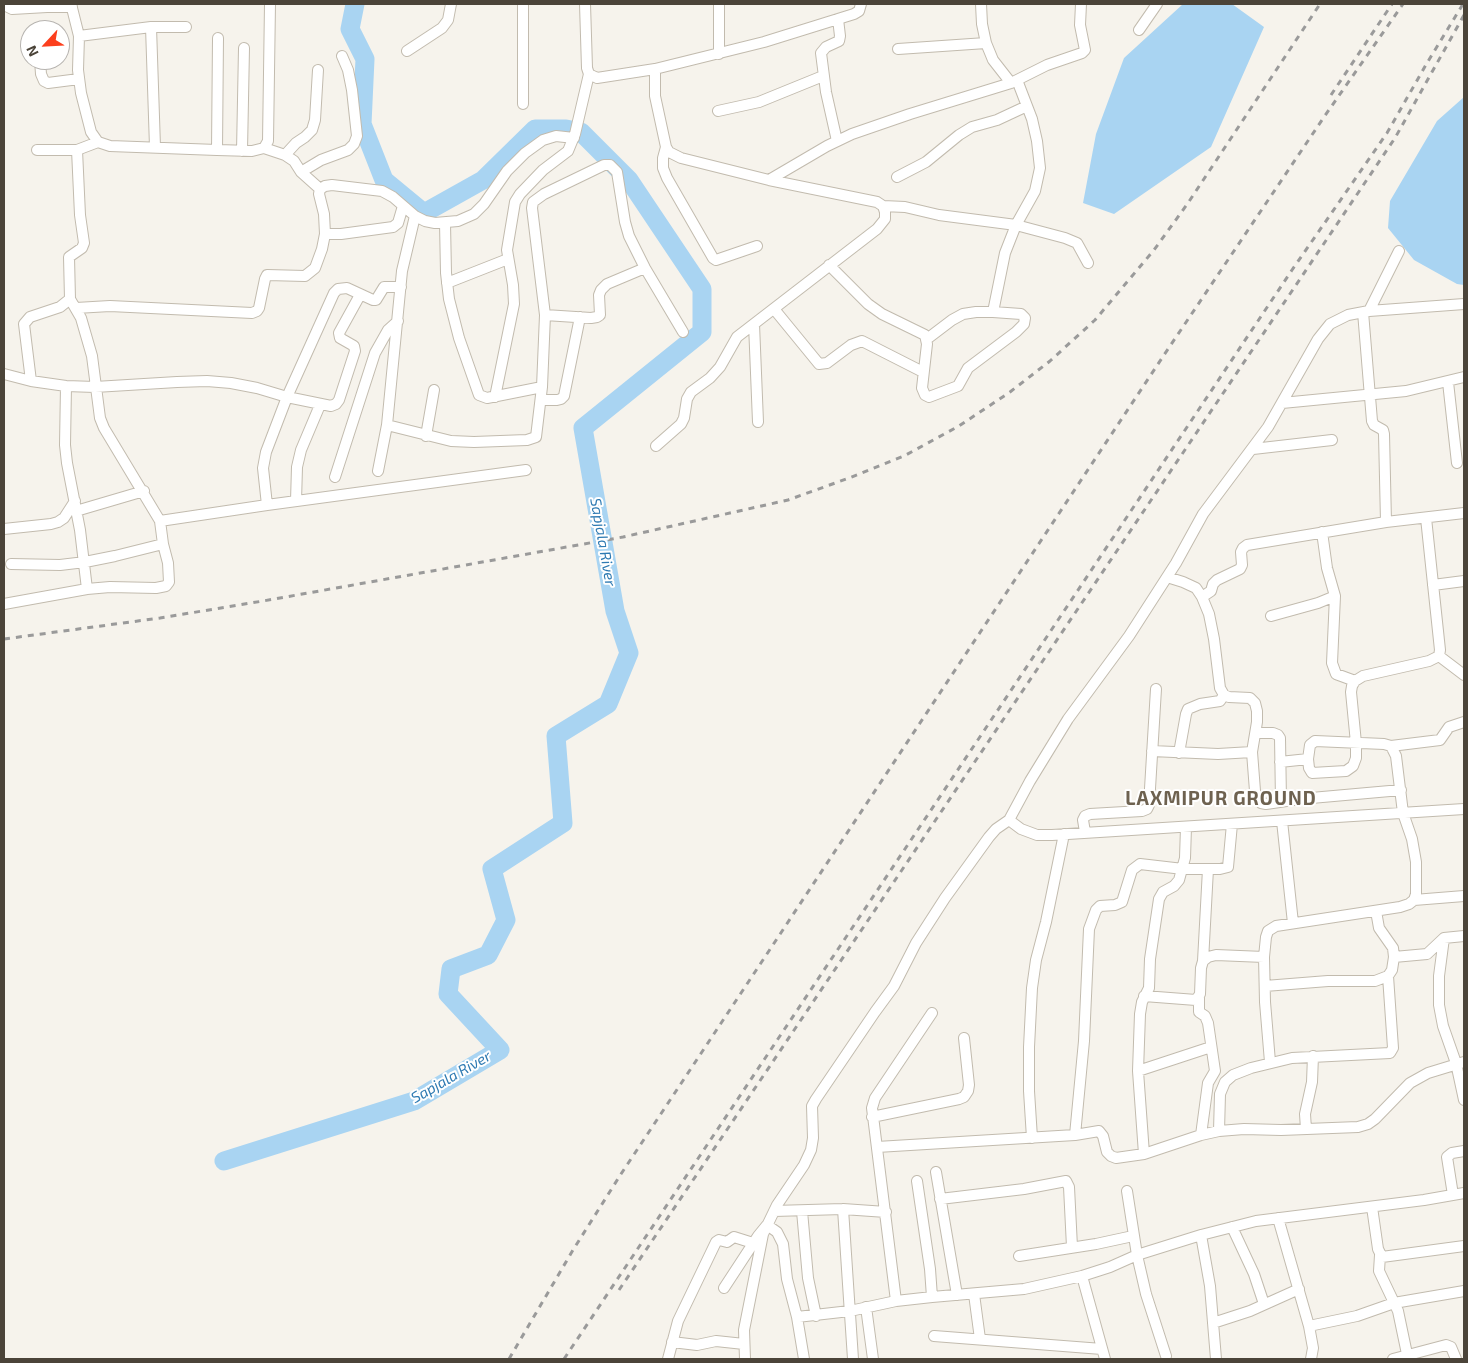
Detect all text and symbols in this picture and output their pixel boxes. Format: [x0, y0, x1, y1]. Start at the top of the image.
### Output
north arrow [20, 20, 70, 70]
text: N [22, 43, 42, 59]
water label: Sapjala River [586, 497, 620, 587]
district label: LAXMIPUR GROUND [1123, 788, 1319, 810]
water label: Sapjala River [408, 1047, 494, 1107]

